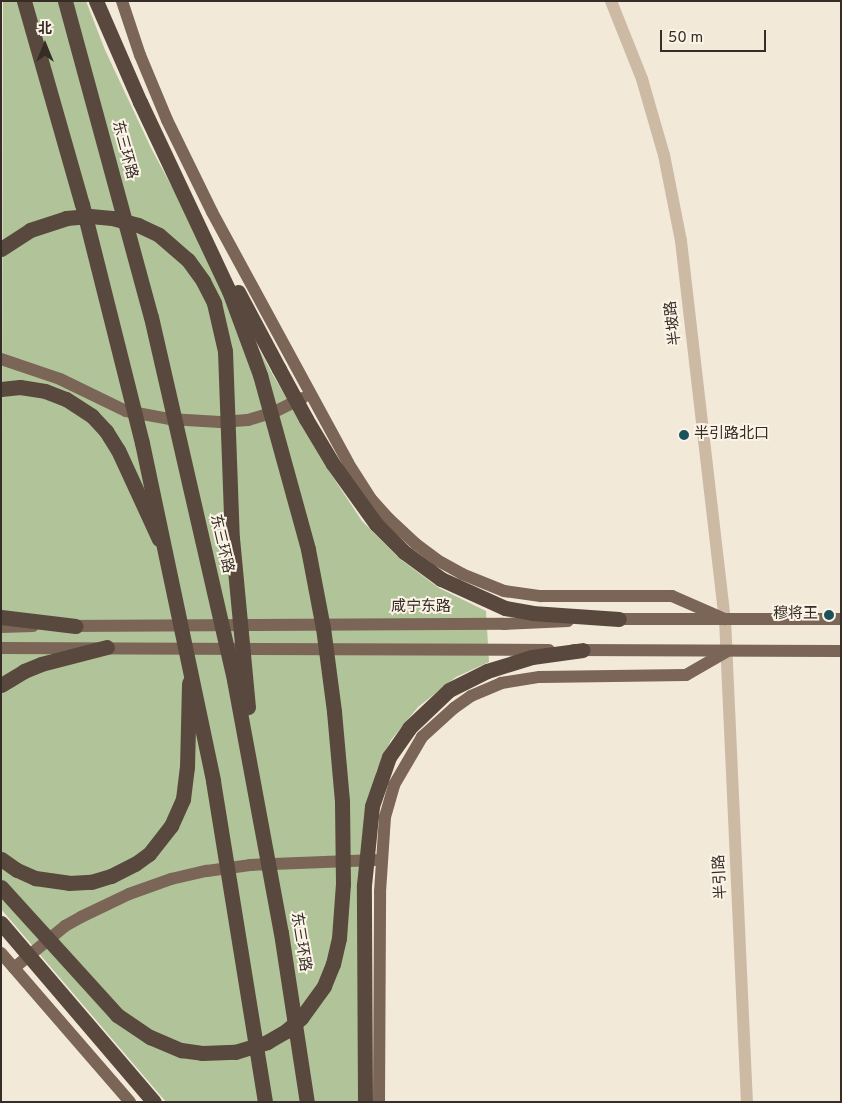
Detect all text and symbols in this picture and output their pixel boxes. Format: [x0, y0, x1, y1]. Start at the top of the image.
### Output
north arrow [20, 20, 70, 70]
scale bar [662, 20, 768, 52]
text: 北 [38, 21, 52, 38]
text: 50 m [668, 29, 703, 48]
street label: 东三环路 [108, 119, 140, 181]
street label: 半坡路 [662, 300, 686, 346]
place label: 半引路北口 [694, 426, 769, 444]
marker: 半引路北口 [678, 429, 690, 441]
street label: 东三环路 [205, 513, 237, 575]
street label: 咸宁东路 [391, 599, 451, 617]
place label: 穆将王 [773, 606, 818, 624]
marker: 穆将王 [822, 608, 836, 622]
street label: 半引路 [711, 854, 731, 900]
street label: 东三环路 [286, 911, 314, 973]

